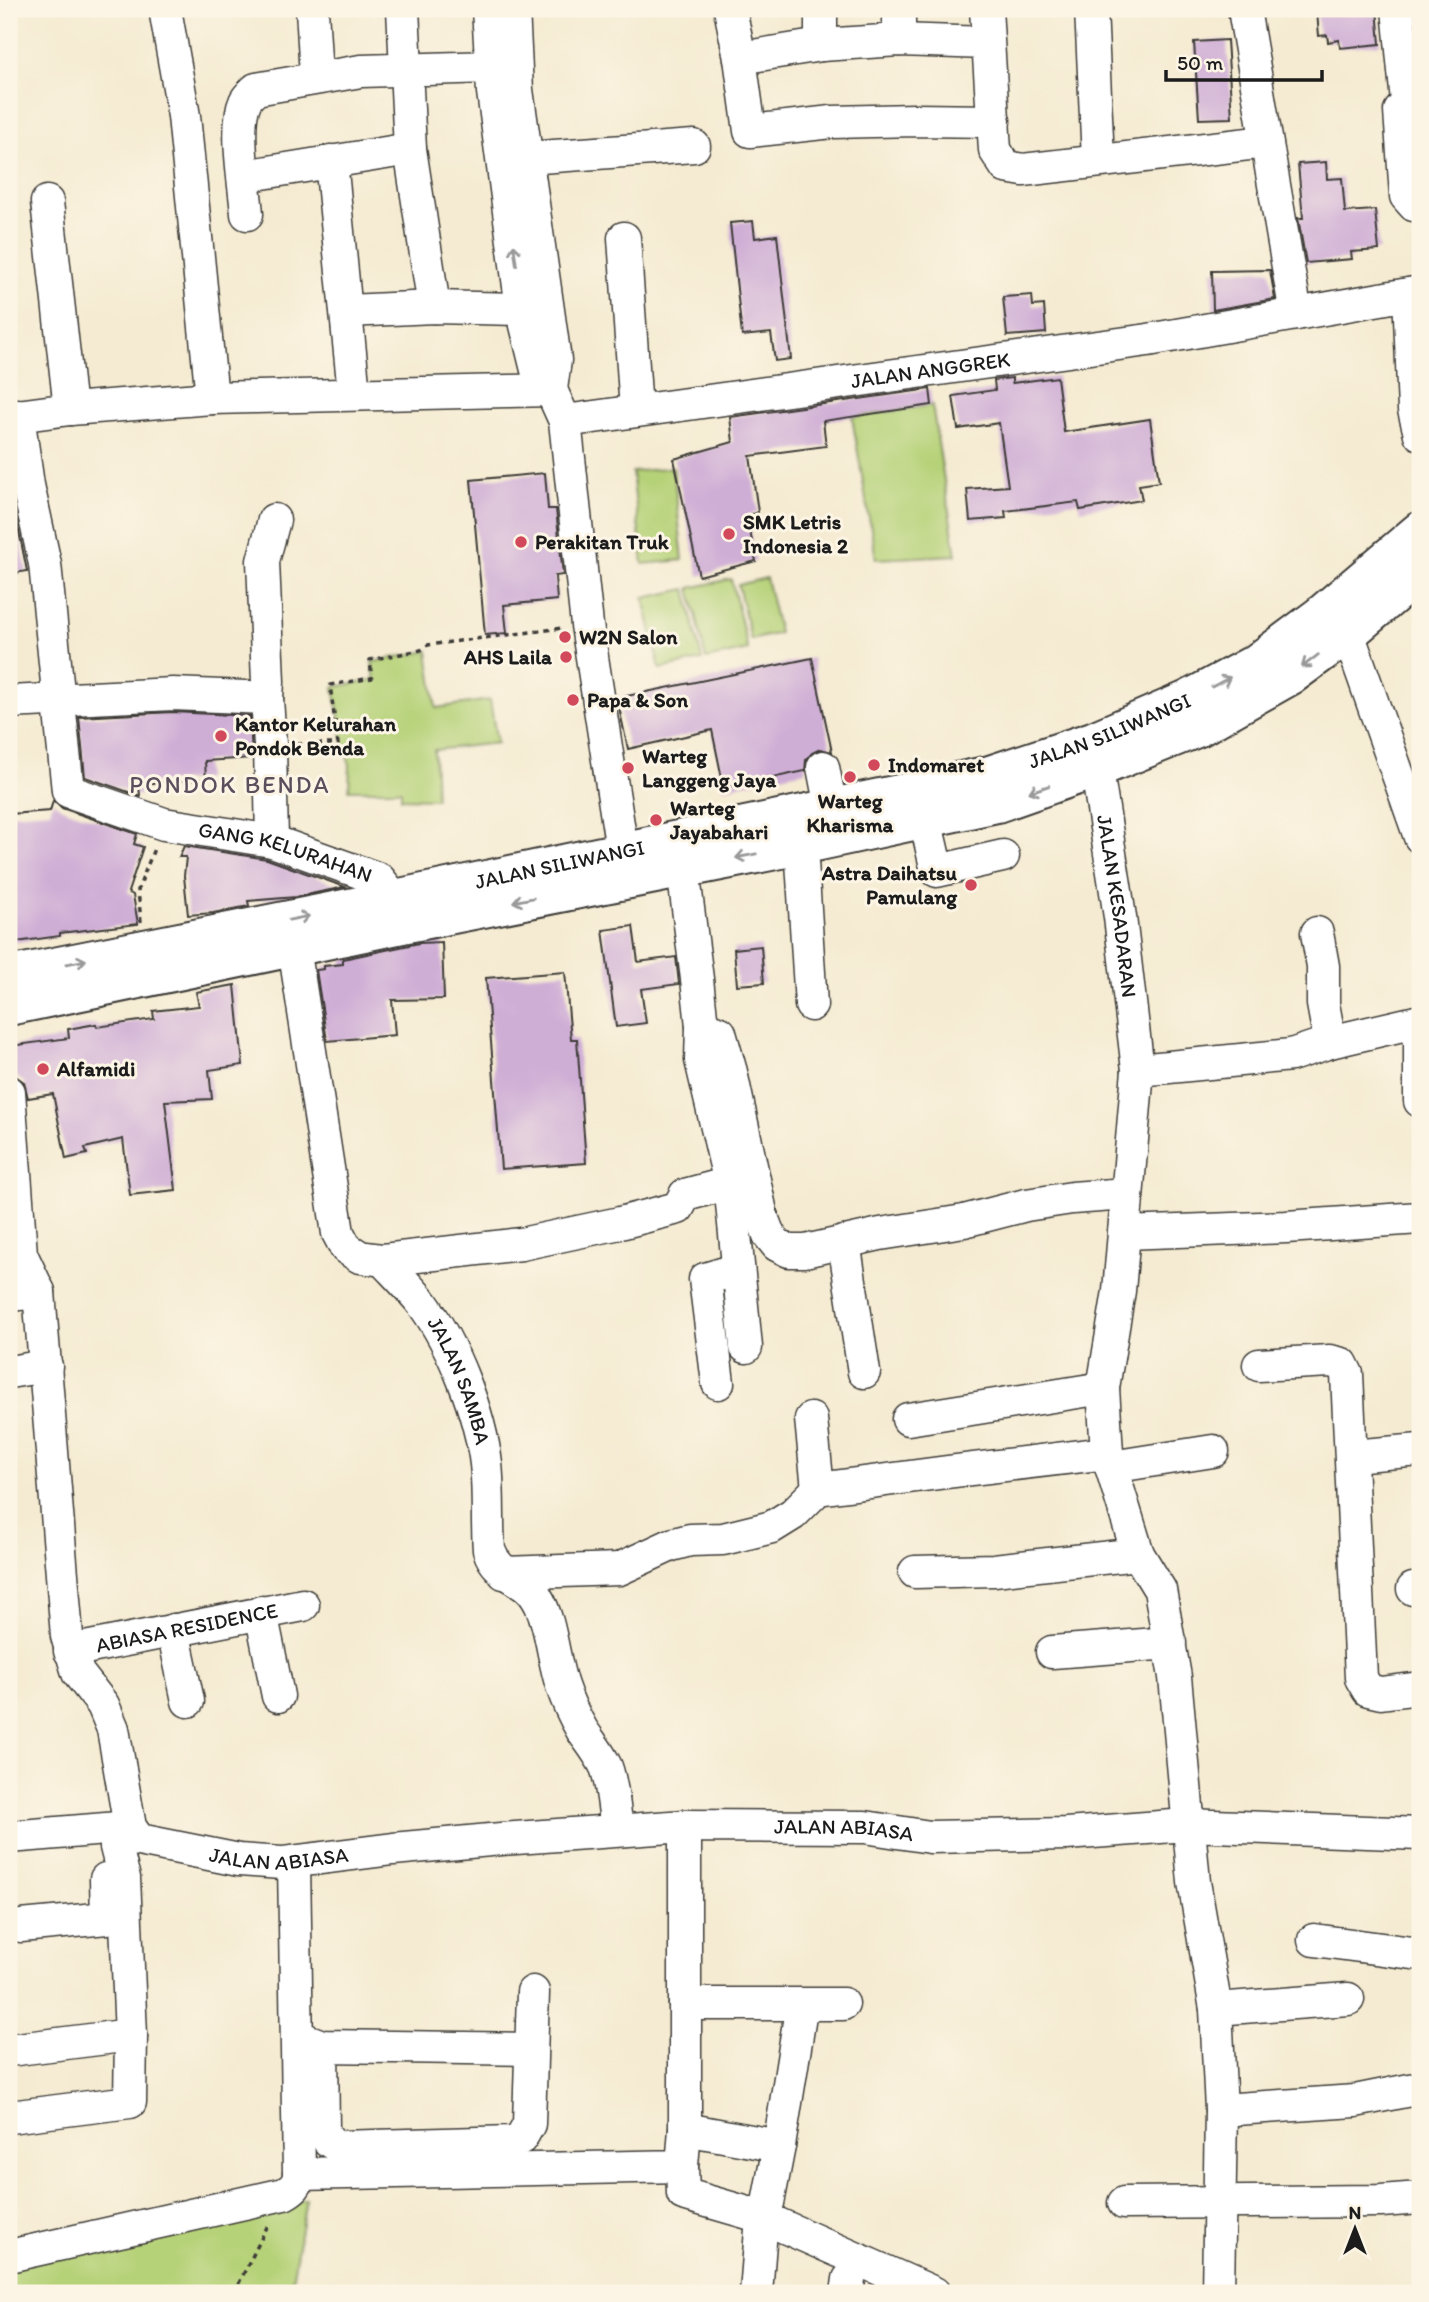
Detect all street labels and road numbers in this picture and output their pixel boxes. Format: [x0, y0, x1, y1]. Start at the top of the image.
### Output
street label: JALAN ANGGREK [849, 346, 1012, 393]
street label: JALAN SILIWANGI [1025, 687, 1194, 773]
street label: JALAN KESADARAN [1092, 813, 1142, 999]
street label: GANG KELURAHAN [197, 817, 376, 888]
street label: JALAN SILIWANGI [473, 834, 647, 894]
street label: JALAN SAMBA [423, 1312, 496, 1447]
street label: ABIASA RESIDENCE [94, 1597, 280, 1658]
street label: JALAN ABIASA [774, 1813, 916, 1846]
street label: JALAN ABIASA [207, 1841, 350, 1875]

